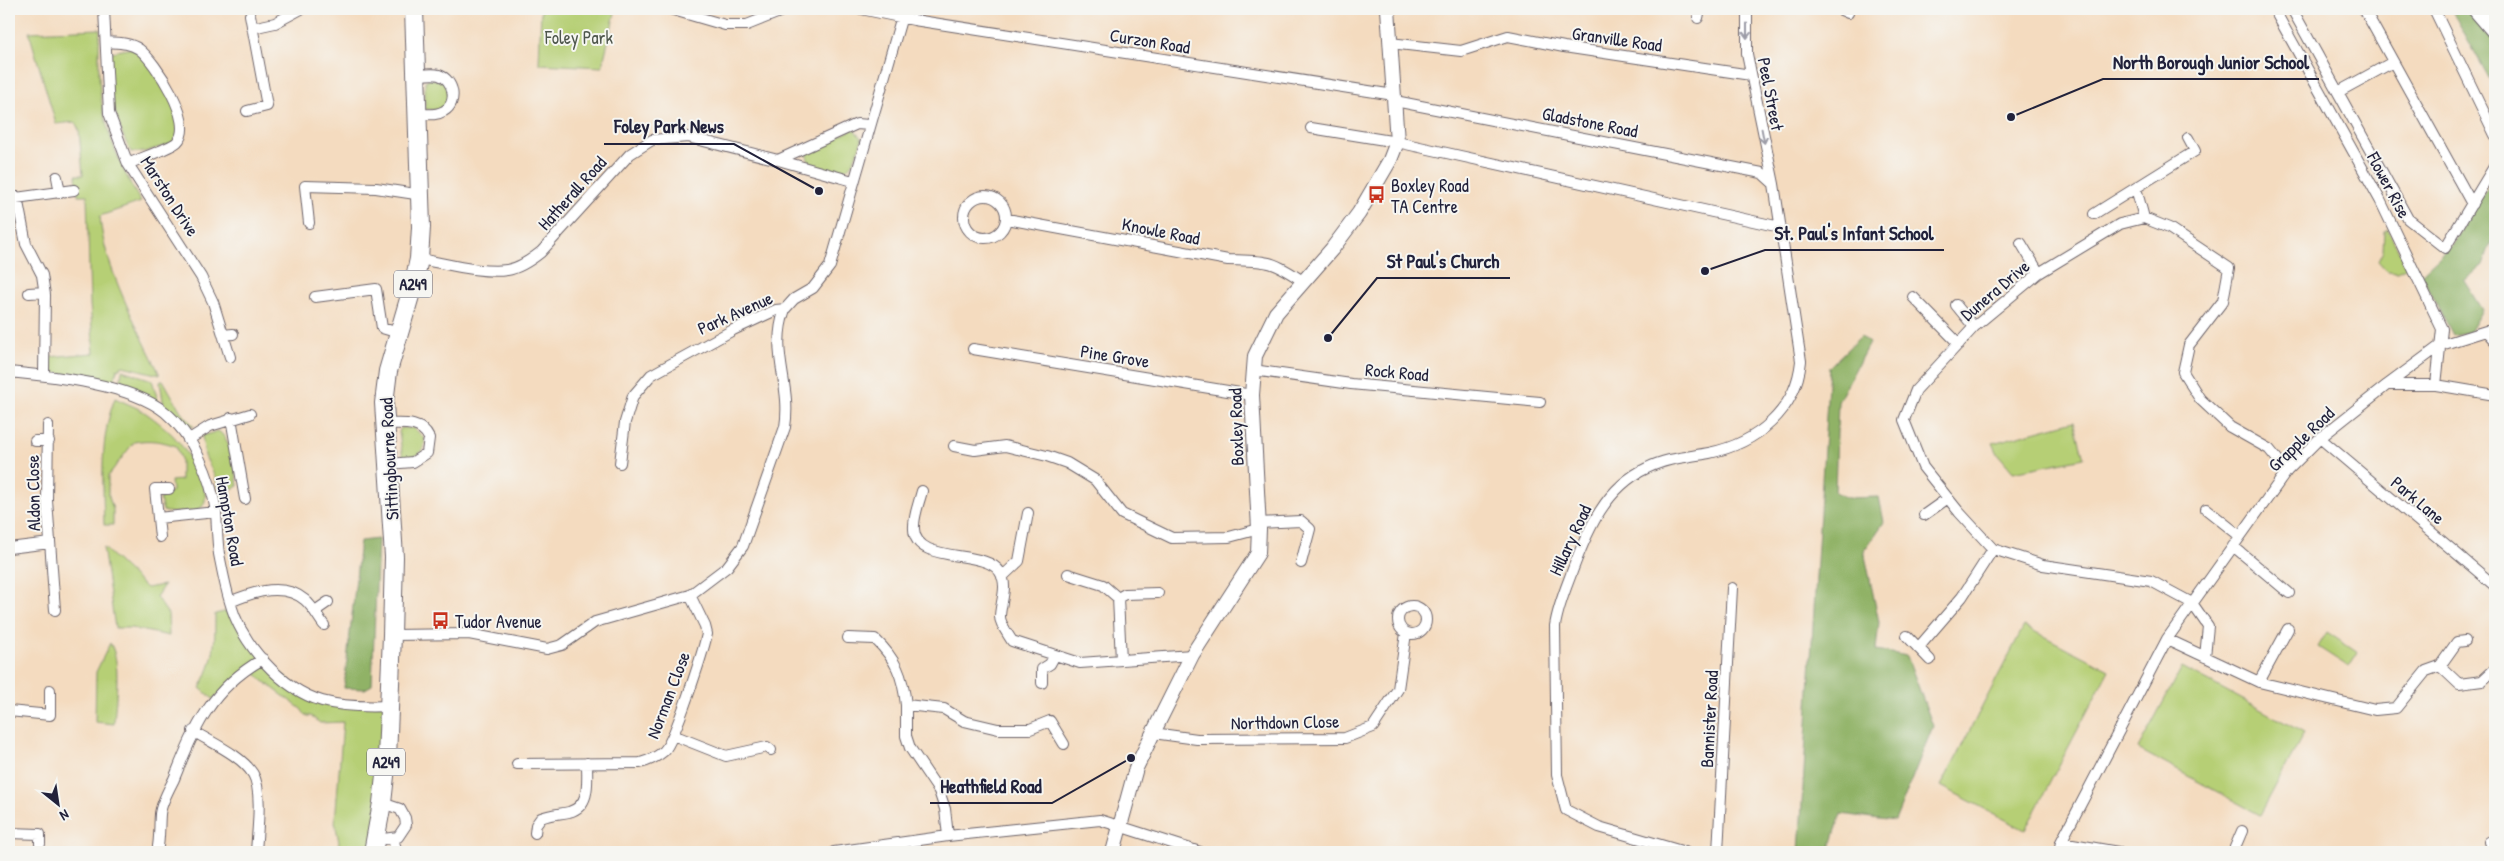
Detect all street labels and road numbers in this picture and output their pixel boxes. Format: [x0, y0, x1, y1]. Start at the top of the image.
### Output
street label: Granville Road [1570, 20, 1664, 58]
street label: Curzon Road [1108, 22, 1192, 60]
street label: Peel Street [1752, 55, 1790, 133]
street label: Gladstone Road [1540, 100, 1640, 144]
street label: Flower Rise [2361, 147, 2417, 223]
street label: Marston Drive [135, 151, 205, 241]
street label: Hatherall Road [532, 151, 612, 235]
street label: Knowle Road [1120, 211, 1202, 251]
street label: Dunera Drive [1955, 254, 2035, 326]
road number: A249 [394, 270, 432, 298]
street label: Park Avenue [693, 285, 777, 341]
street label: Pine Grove [1079, 338, 1151, 374]
street label: Rock Road [1364, 357, 1430, 387]
street label: Boxley Road [1222, 388, 1250, 466]
street label: Sittingbourne Road [373, 397, 405, 521]
street label: Grapple Road [2262, 401, 2340, 477]
street label: Aldon Close [20, 455, 46, 531]
street label: Park Lane [2386, 470, 2450, 530]
street label: Hampton Road [210, 474, 250, 568]
street label: Hillary Road [1543, 501, 1597, 579]
street label: Norman Close [640, 648, 696, 742]
street label: Bannister Road [1694, 670, 1724, 768]
street label: Northdown Close [1231, 709, 1339, 735]
road number: A249 [367, 749, 405, 776]

